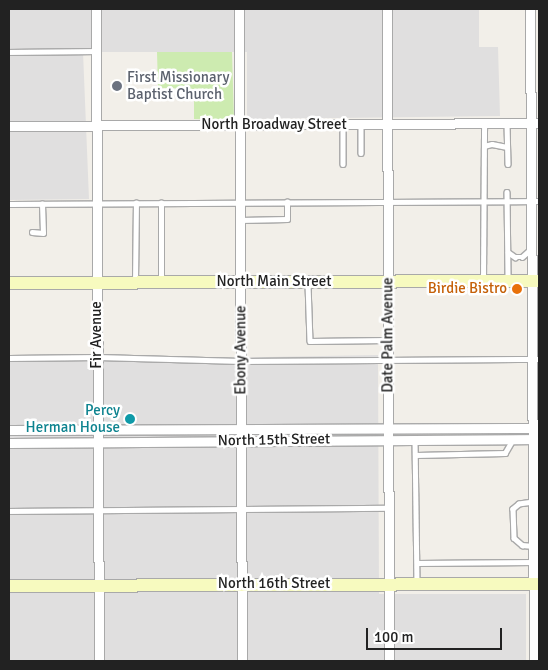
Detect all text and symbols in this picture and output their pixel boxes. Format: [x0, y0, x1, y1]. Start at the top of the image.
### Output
place label: First Missionary Baptist Church [127, 68, 229, 103]
marker: First Missionary Baptist Church [111, 80, 123, 92]
street label: North Broadway Street [201, 116, 347, 134]
street label: North Main Street [217, 273, 331, 291]
street label: Date Palm Avenue [379, 277, 397, 393]
place label: Birdie Bistro [428, 280, 507, 298]
marker: Birdie Bistro [511, 283, 523, 295]
street label: Fir Avenue [88, 301, 106, 369]
street label: Ebony Avenue [232, 305, 250, 395]
place label: Percy Herman House [26, 401, 120, 436]
marker: Percy Herman House [124, 413, 136, 425]
street label: North 15th Street [218, 430, 330, 450]
street label: North 16th Street [218, 575, 330, 593]
scale bar [368, 618, 504, 650]
text: 100 m [374, 628, 414, 646]

